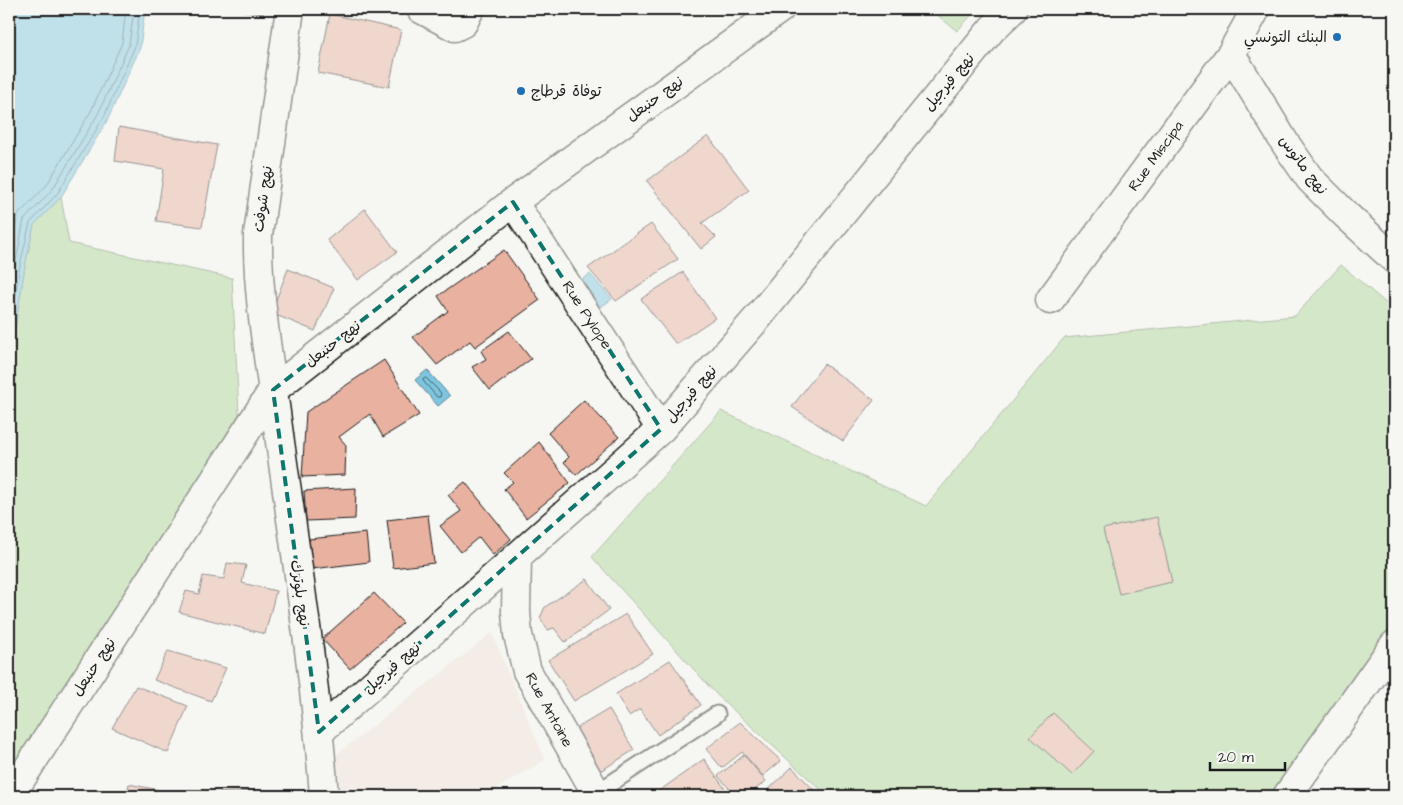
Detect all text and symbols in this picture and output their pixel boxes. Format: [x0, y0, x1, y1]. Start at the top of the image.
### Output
place label: البنك التونسي [1244, 27, 1327, 50]
marker: البنك التونسي [1331, 31, 1343, 43]
street label: نهج فيرجيل [918, 48, 980, 116]
street label: نهج حنبعل [622, 71, 688, 127]
place label: توفاة قرطاج [531, 81, 602, 102]
marker: توفاة قرطاج [515, 85, 527, 97]
street label: Rue Miscipa [1123, 116, 1189, 195]
street label: نهج ماتوس [1274, 131, 1332, 199]
street label: نهج شوفت [248, 164, 278, 234]
street label: Rue Pylope [556, 277, 617, 354]
street label: نهج حنبعل [301, 315, 365, 373]
street label: نهج فيرجيل [660, 361, 722, 427]
street label: نهج بلوترك [285, 558, 315, 628]
street label: نهج حنبعل [67, 634, 121, 700]
street label: نهج فيرجيل [359, 637, 425, 699]
street label: Rue Antoine [520, 669, 578, 751]
scale bar [1210, 740, 1286, 772]
text: 20 m [1218, 747, 1254, 768]

